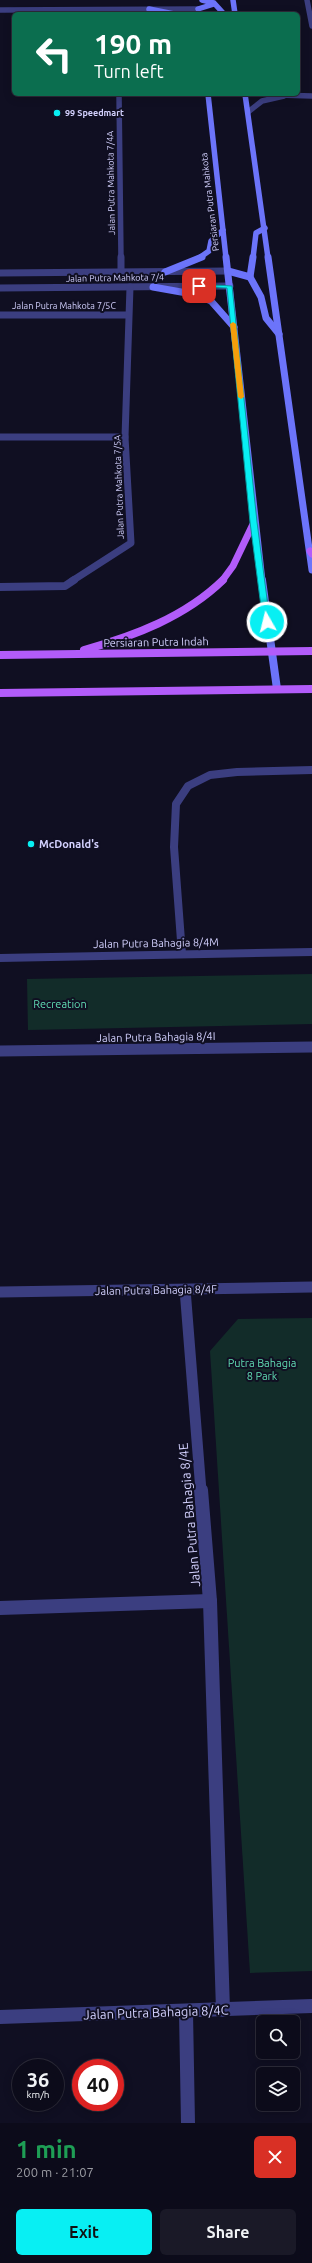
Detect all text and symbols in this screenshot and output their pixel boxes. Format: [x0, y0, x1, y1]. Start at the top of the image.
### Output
icon: left [28, 28, 80, 80]
text: 190 m [94, 28, 172, 59]
text: Turn left [94, 61, 164, 81]
marker: 99 Speedmart [52, 108, 62, 118]
place label: 99 Speedmart [65, 108, 124, 118]
street label: Jalan Putra Mahkota 7/4A [105, 131, 117, 235]
street label: Persiaran Putra Mahkota [199, 152, 221, 252]
pin [182, 269, 216, 303]
street label: Jalan Putra Mahkota 7/4 [66, 272, 164, 284]
icon: arrive [188, 275, 210, 297]
street label: Jalan Putra Mahkota 7/5C [12, 301, 116, 311]
street label: Jalan Putra Mahkota 7/5A [112, 435, 126, 539]
position arrow [246, 601, 288, 643]
street label: Persiaran Putra Indah [103, 635, 209, 649]
place label: McDonald's [39, 838, 99, 850]
marker: McDonald's [26, 839, 36, 849]
street label: Jalan Putra Bahagia 8/4M [93, 936, 219, 950]
park label: Recreation [33, 998, 87, 1010]
street label: Jalan Putra Bahagia 8/4I [96, 1030, 216, 1044]
street label: Jalan Putra Bahagia 8/4F [95, 1283, 217, 1297]
park label: Putra Bahagia 8 Park [228, 1357, 296, 1382]
street label: Jalan Putra Bahagia 8/4E [176, 1442, 202, 1588]
street label: Jalan Putra Bahagia 8/4C [83, 2002, 229, 2022]
map controls [256, 2015, 300, 2111]
button: search [256, 2015, 300, 2059]
speed limit sign: 40 [72, 2059, 124, 2111]
button: layers [256, 2067, 300, 2111]
text: 36 [27, 2068, 49, 2091]
text: km/h [26, 2089, 50, 2100]
text: 1 min [16, 2136, 77, 2163]
button: close [254, 2136, 296, 2178]
text: 200 m · 21:07 [16, 2165, 94, 2179]
button: Exit [16, 2209, 152, 2255]
button: Share [160, 2209, 296, 2255]

